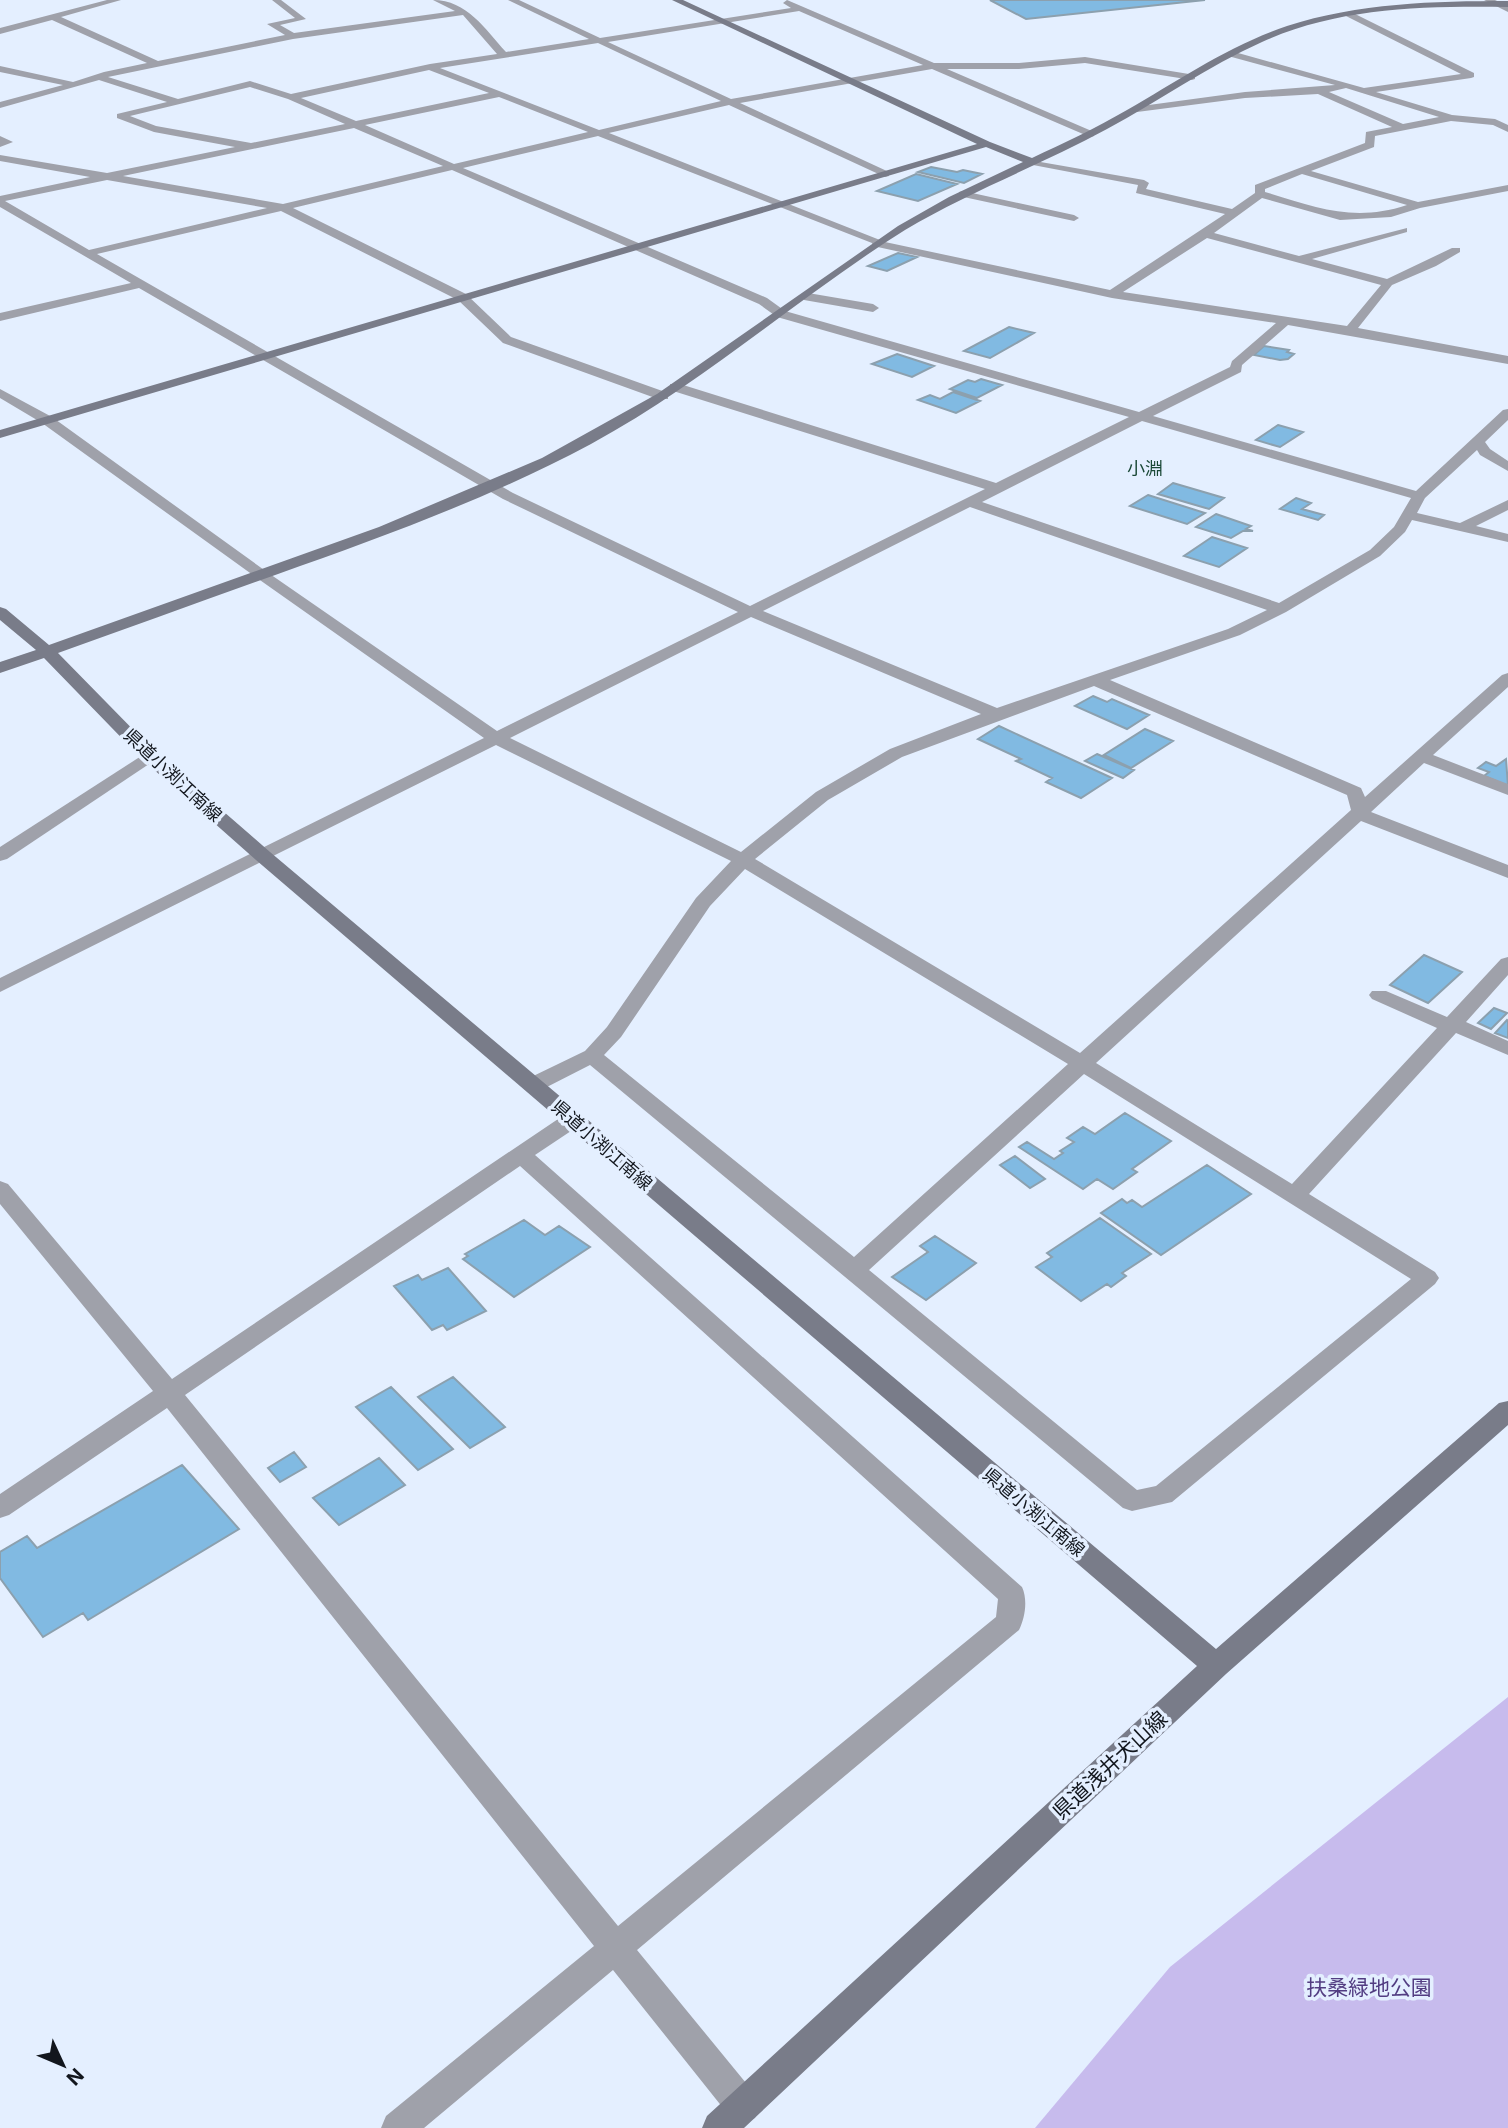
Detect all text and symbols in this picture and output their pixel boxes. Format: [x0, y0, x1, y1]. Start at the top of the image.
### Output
district label: 小淵 [1127, 458, 1163, 479]
street label: 県道小渕江南線 [120, 724, 226, 826]
street label: 県道小渕江南線 [548, 1096, 656, 1194]
street label: 県道小渕江南線 [979, 1463, 1089, 1561]
street label: 県道浅井犬山線 [1048, 1706, 1172, 1824]
park label: 扶桑緑地公園 [1306, 1975, 1432, 2000]
north arrow [28, 2030, 98, 2100]
text: N [62, 2063, 88, 2090]

